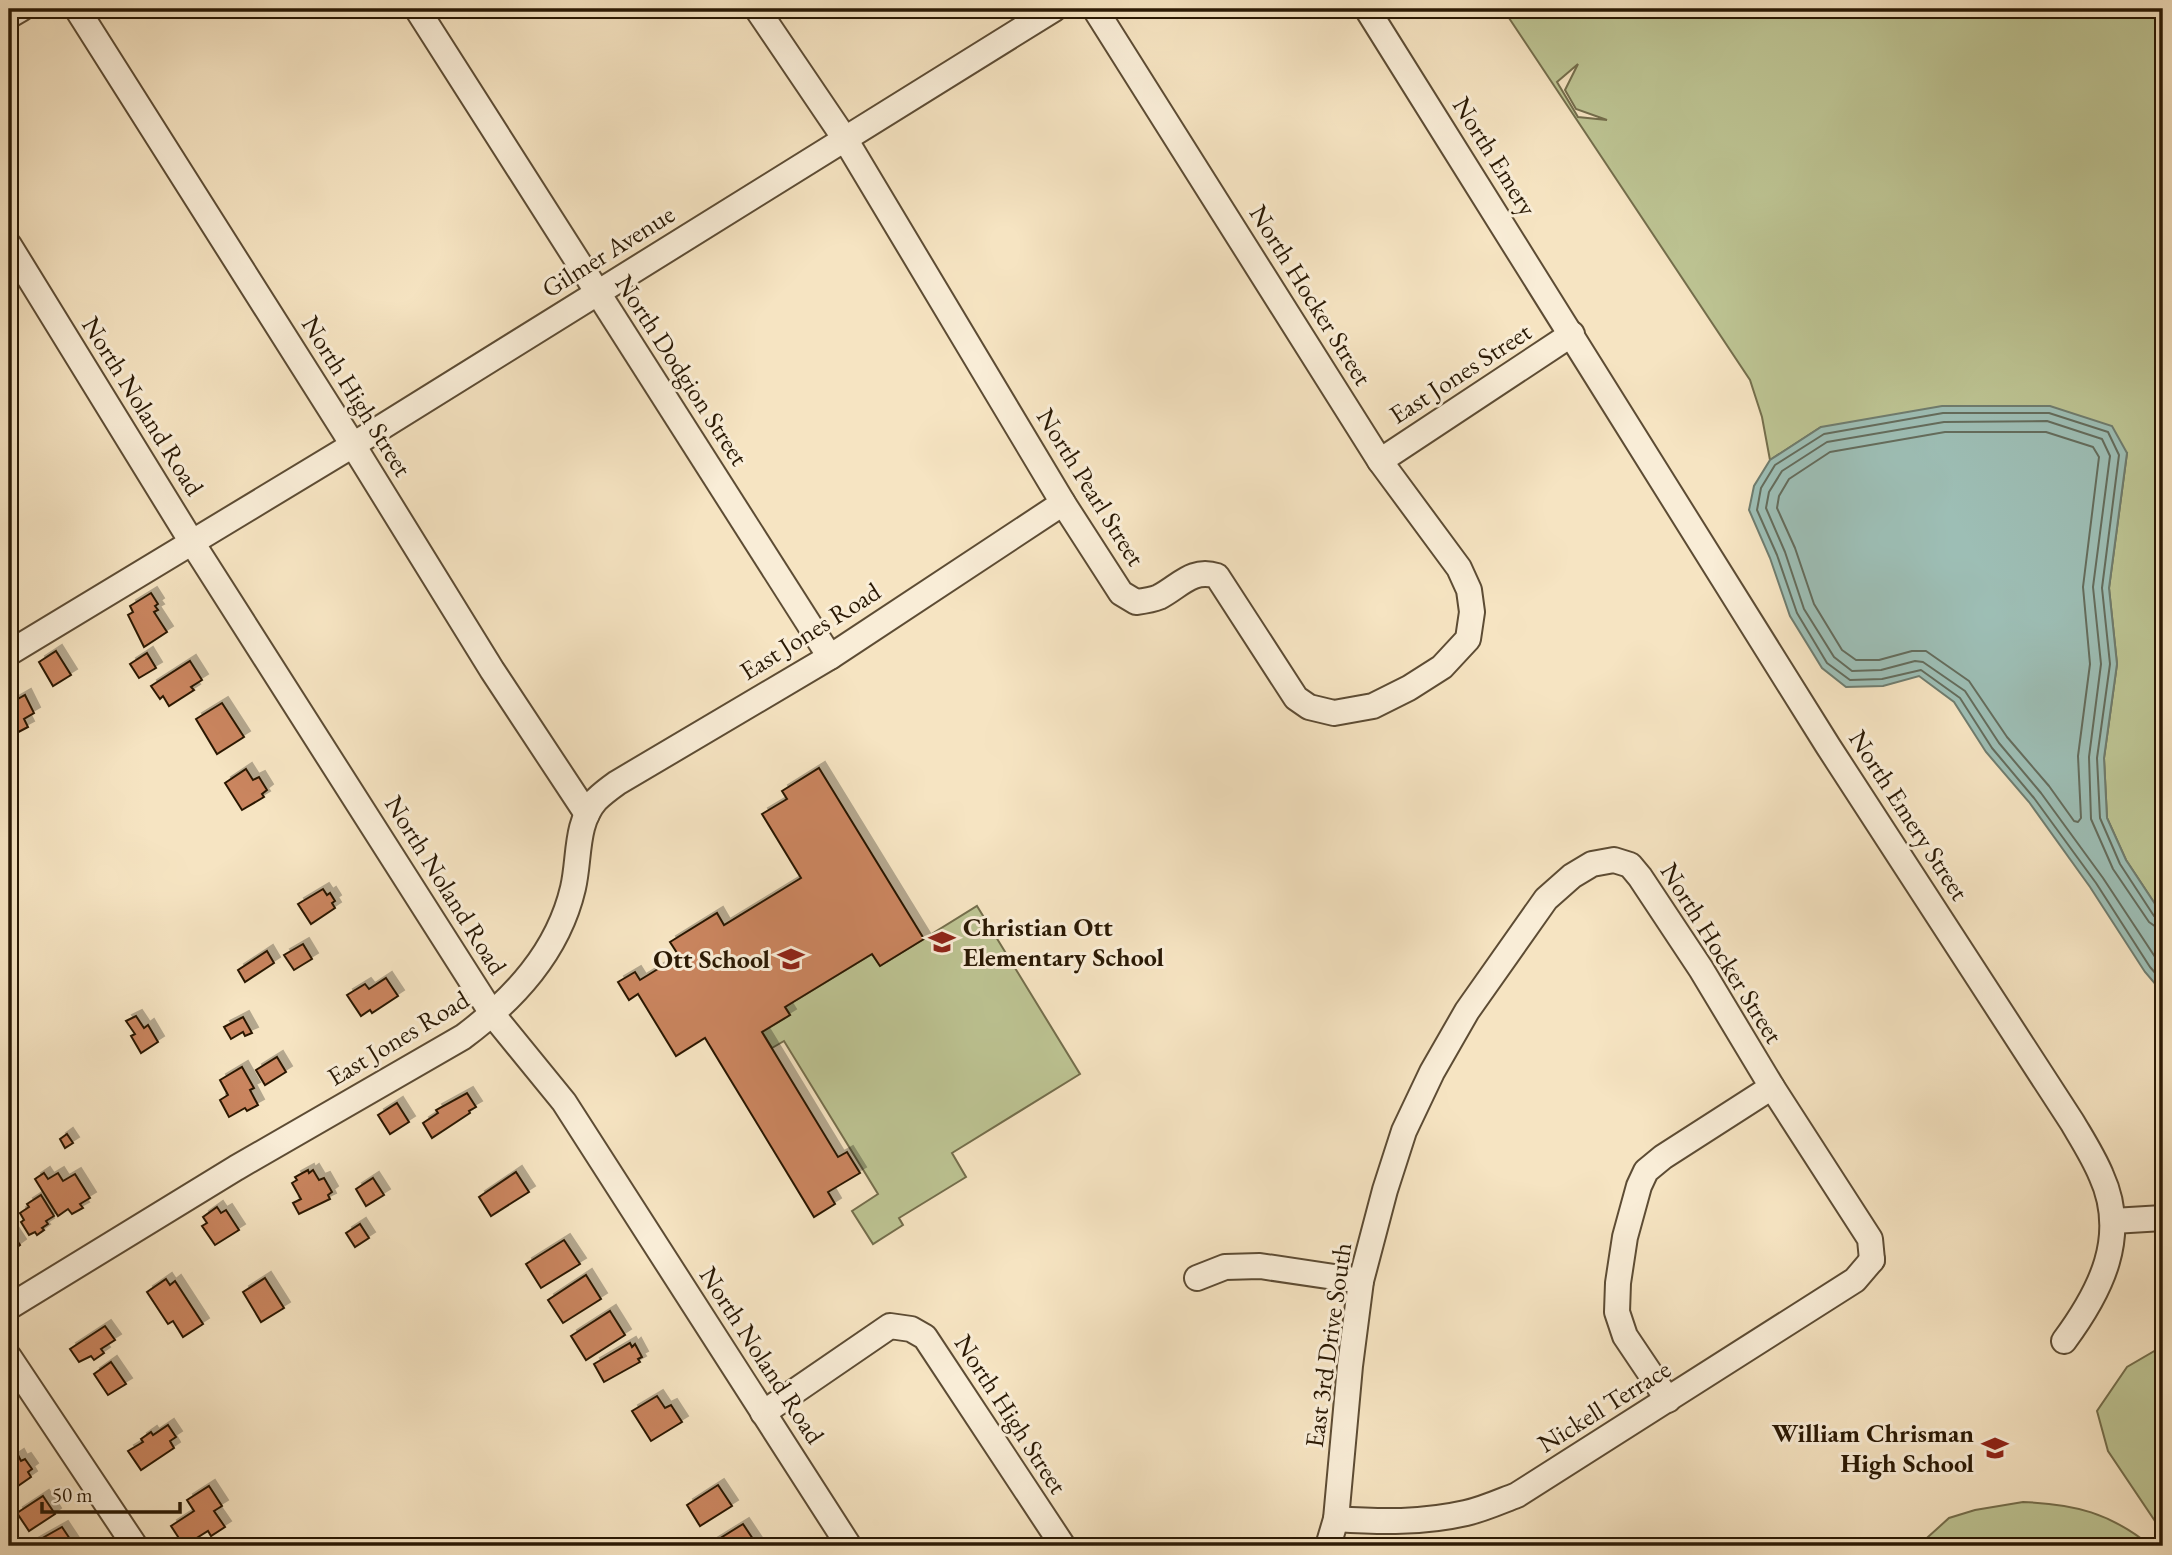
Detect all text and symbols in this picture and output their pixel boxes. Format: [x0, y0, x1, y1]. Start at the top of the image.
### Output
street label: North Emery [1445, 90, 1545, 222]
street label: Gilmer Avenue [535, 197, 681, 305]
street label: North Hocker Street [1242, 198, 1380, 392]
street label: North Dodgion Street [608, 268, 756, 472]
street label: North High Street [294, 309, 420, 483]
street label: North Noland Road [74, 310, 212, 503]
street label: East Jones Street [1383, 315, 1537, 431]
street label: North Pearl Street [1029, 402, 1153, 572]
street label: East Jones Road [733, 574, 887, 688]
street label: North Emery Street [1841, 723, 1977, 907]
street label: North Noland Road [377, 789, 515, 982]
street label: North Hocker Street [1653, 856, 1791, 1050]
place label: Christian Ott Elementary School [963, 910, 1164, 974]
school or university icon: Christian Ott Elementary School [927, 927, 957, 957]
place label: Ott School [653, 942, 770, 976]
school or university icon: Ott School [776, 944, 806, 974]
street label: East Jones Road [321, 982, 476, 1094]
street label: East 3rd Drive South [1297, 1240, 1359, 1450]
street label: North Noland Road [692, 1260, 833, 1451]
street label: North High Street [947, 1328, 1075, 1500]
street label: Nickell Terrace [1531, 1352, 1677, 1460]
place label: William Chrisman High School [1772, 1416, 1974, 1480]
school or university icon: William Chrisman High School [1980, 1433, 2010, 1463]
scale bar [42, 1471, 180, 1515]
text: 50 m [52, 1481, 93, 1508]

